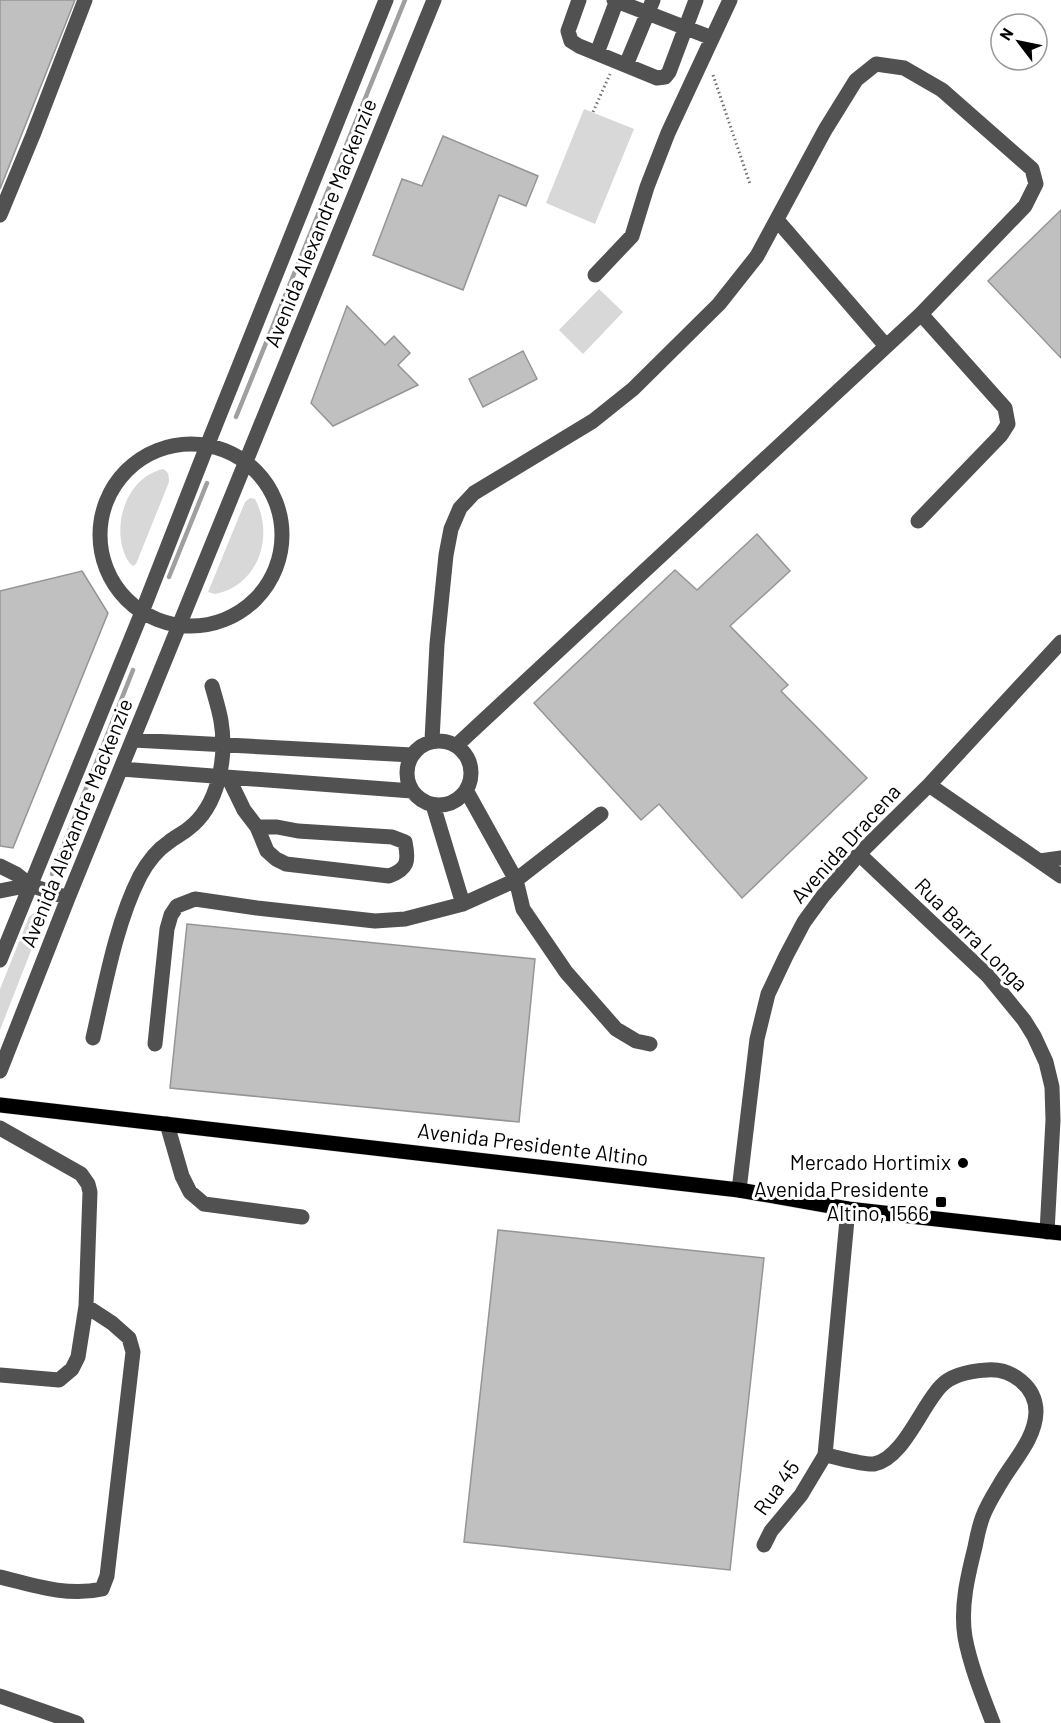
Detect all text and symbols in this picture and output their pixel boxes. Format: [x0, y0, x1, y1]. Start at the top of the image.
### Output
north arrow [989, 12, 1049, 72]
text: N [995, 24, 1017, 43]
street label: Avenida Alexandre Mackenzie [258, 94, 381, 350]
street label: Avenida Alexandre Mackenzie [14, 694, 137, 950]
street label: Avenida Dracena [785, 778, 905, 908]
street label: Rua Barra Longa [910, 872, 1034, 996]
street label: Avenida Presidente Altino [416, 1117, 650, 1170]
place label: Mercado Hortimix [790, 1149, 951, 1174]
marker: Mercado Hortimix [956, 1156, 970, 1170]
place label: Avenida Presidente Altino, 1566 [754, 1176, 929, 1225]
marker: Avenida Presidente Altino, 1566 [934, 1195, 948, 1209]
street label: Rua 45 [748, 1455, 804, 1519]

